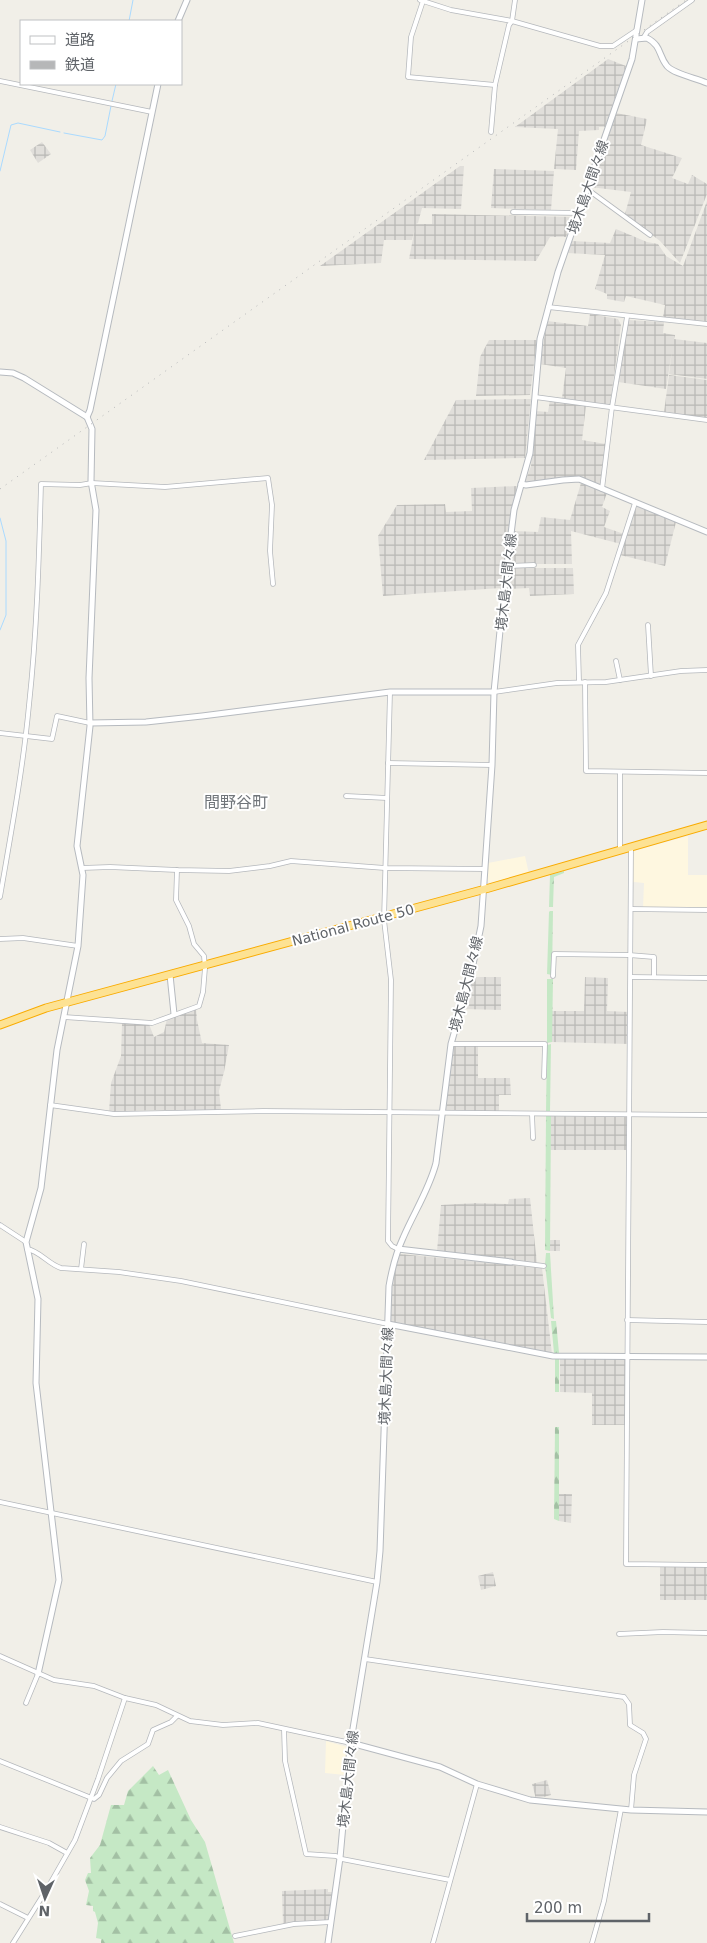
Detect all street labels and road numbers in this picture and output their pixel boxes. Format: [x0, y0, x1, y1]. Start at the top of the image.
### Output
street label: 境木島大間々線 [564, 138, 612, 236]
street label: 境木島大間々線 [493, 532, 519, 632]
street label: National Route 50 [290, 901, 416, 949]
street label: 境木島大間々線 [446, 935, 486, 1033]
street label: 境木島大間々線 [376, 1327, 396, 1425]
street label: 境木島大間々線 [335, 1729, 361, 1829]

